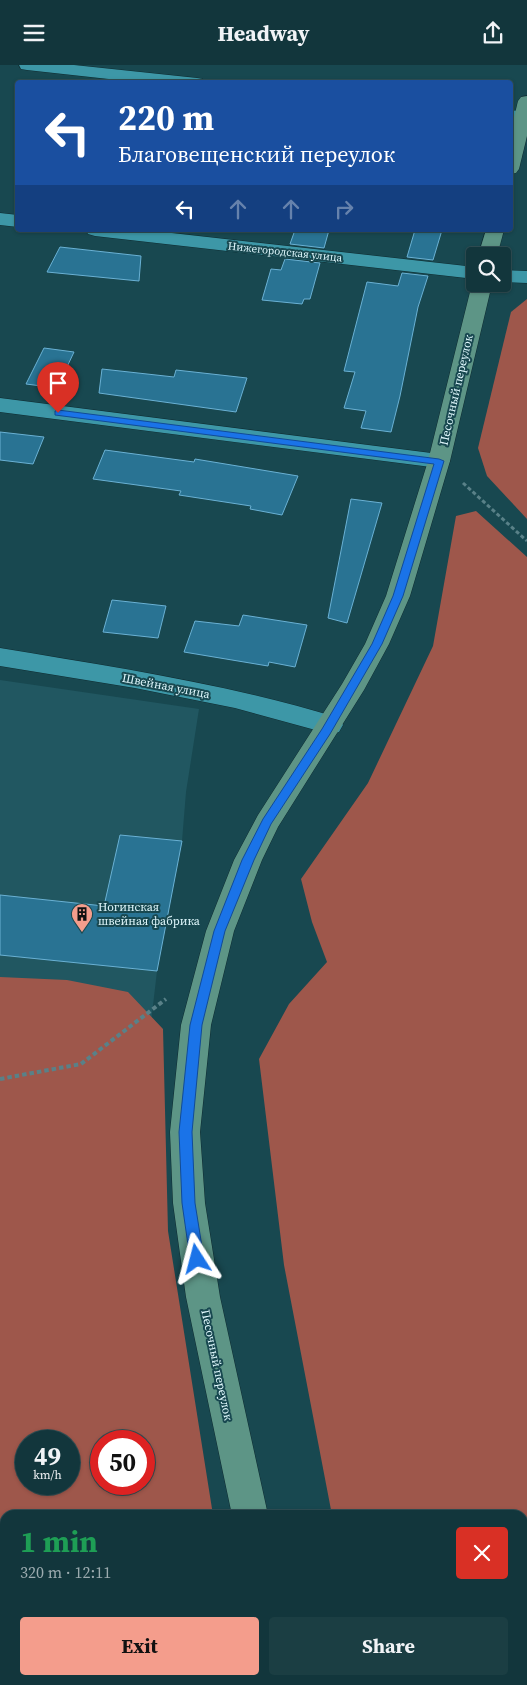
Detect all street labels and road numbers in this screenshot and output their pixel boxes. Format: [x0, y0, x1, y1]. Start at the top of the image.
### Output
street label: Нижегородская улица [227, 239, 343, 266]
street label: Песочный переулок [435, 333, 477, 447]
street label: Швейная улица [121, 670, 212, 703]
street label: Песочный переулок [197, 1308, 237, 1422]

